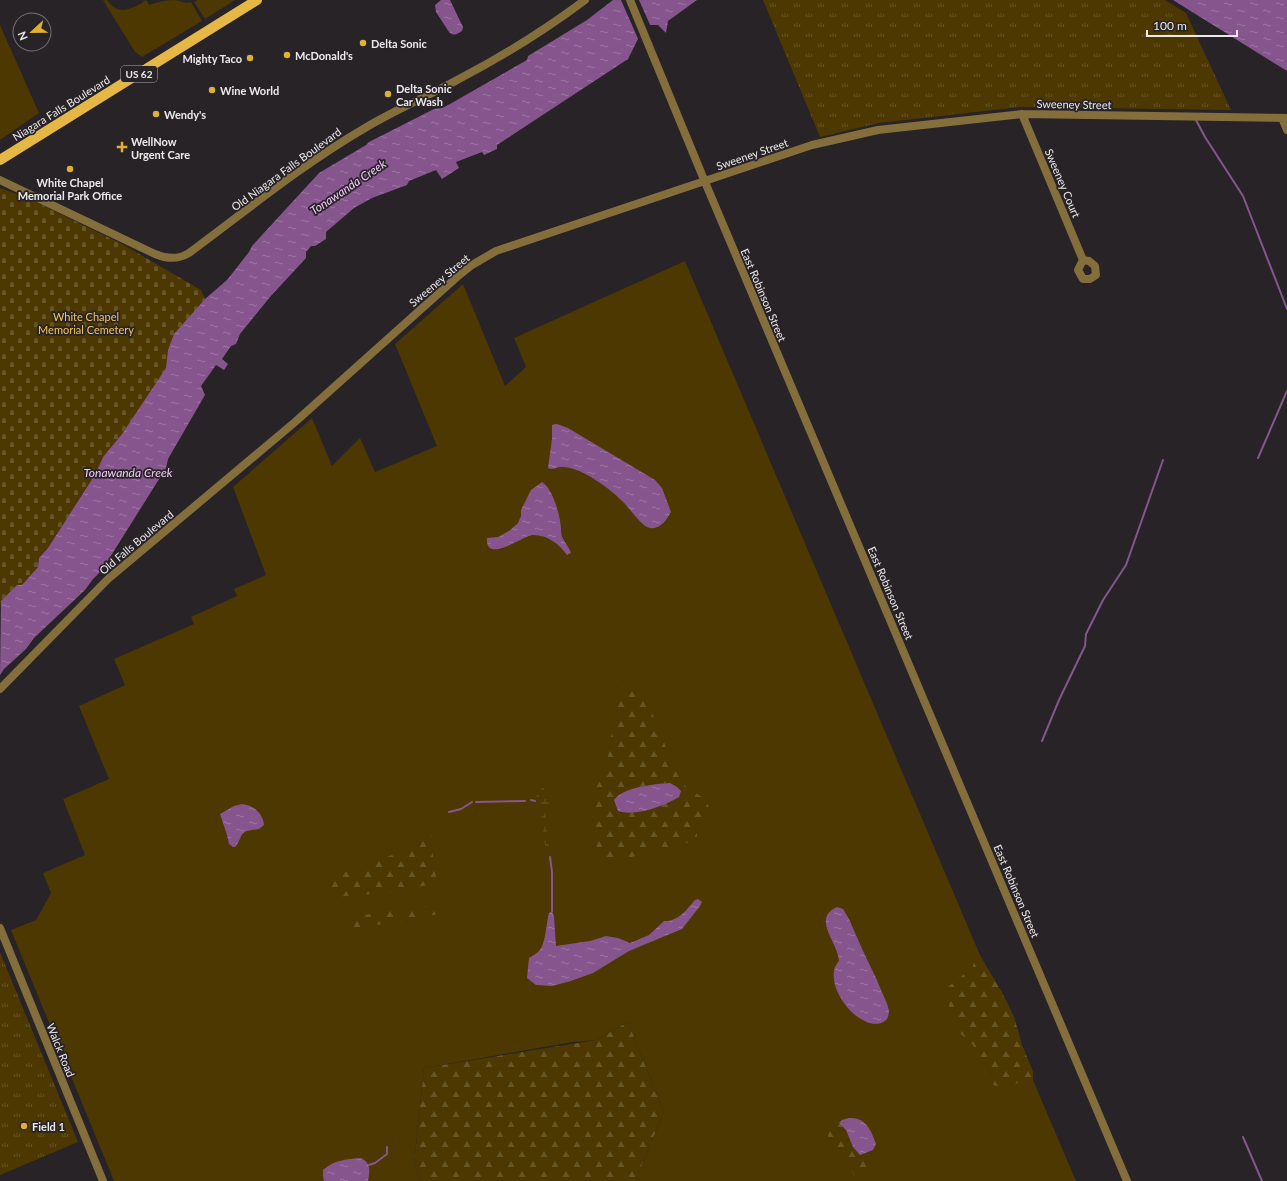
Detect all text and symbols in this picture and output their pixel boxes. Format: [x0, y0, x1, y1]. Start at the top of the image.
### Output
north arrow [12, 12, 52, 52]
scale bar [1147, 12, 1237, 38]
text: 100 m [1153, 18, 1187, 33]
text: N [15, 30, 30, 42]
place label: Delta Sonic [371, 37, 428, 50]
marker: Delta Sonic [358, 38, 368, 48]
place label: McDonald's [295, 49, 353, 62]
marker: McDonald's [282, 50, 292, 60]
place label: Mighty Taco [183, 52, 242, 65]
marker: Mighty Taco [245, 53, 255, 63]
road number: US 62 [121, 66, 157, 82]
street label: Niagara Falls Boulevard [10, 73, 112, 143]
place label: Delta Sonic Car Wash [396, 82, 453, 108]
place label: Wine World [220, 84, 279, 97]
marker: Wine World [207, 85, 217, 95]
marker: Delta Sonic Car Wash [383, 89, 393, 99]
street label: Sweeney Street [1036, 97, 1112, 111]
place label: Wendy's [164, 108, 206, 121]
marker: Wendy's [151, 109, 161, 119]
street label: Old Niagara Falls Boulevard [229, 125, 343, 213]
place label: WellNow Urgent Care [131, 135, 190, 161]
street label: Sweeney Street [714, 136, 790, 172]
marker: WellNow Urgent Care [116, 141, 128, 153]
street label: Sweeney Court [1043, 147, 1083, 219]
water label: Tonawanda Creek [307, 156, 389, 218]
marker: White Chapel Memorial Park Office [65, 164, 75, 174]
place label: White Chapel Memorial Park Office [18, 176, 122, 202]
street label: East Robinson Street [738, 246, 790, 344]
street label: Sweeney Street [406, 251, 472, 309]
park label: White Chapel Memorial Cemetery [38, 310, 134, 336]
water label: Tonawanda Creek [84, 465, 173, 480]
street label: Old Falls Boulevard [96, 507, 176, 577]
street label: East Robinson Street [865, 544, 917, 642]
street label: East Robinson Street [991, 842, 1043, 940]
street label: Walck Road [44, 1021, 78, 1079]
place label: Field 1 [32, 1120, 65, 1133]
marker: Field 1 [19, 1121, 29, 1131]

